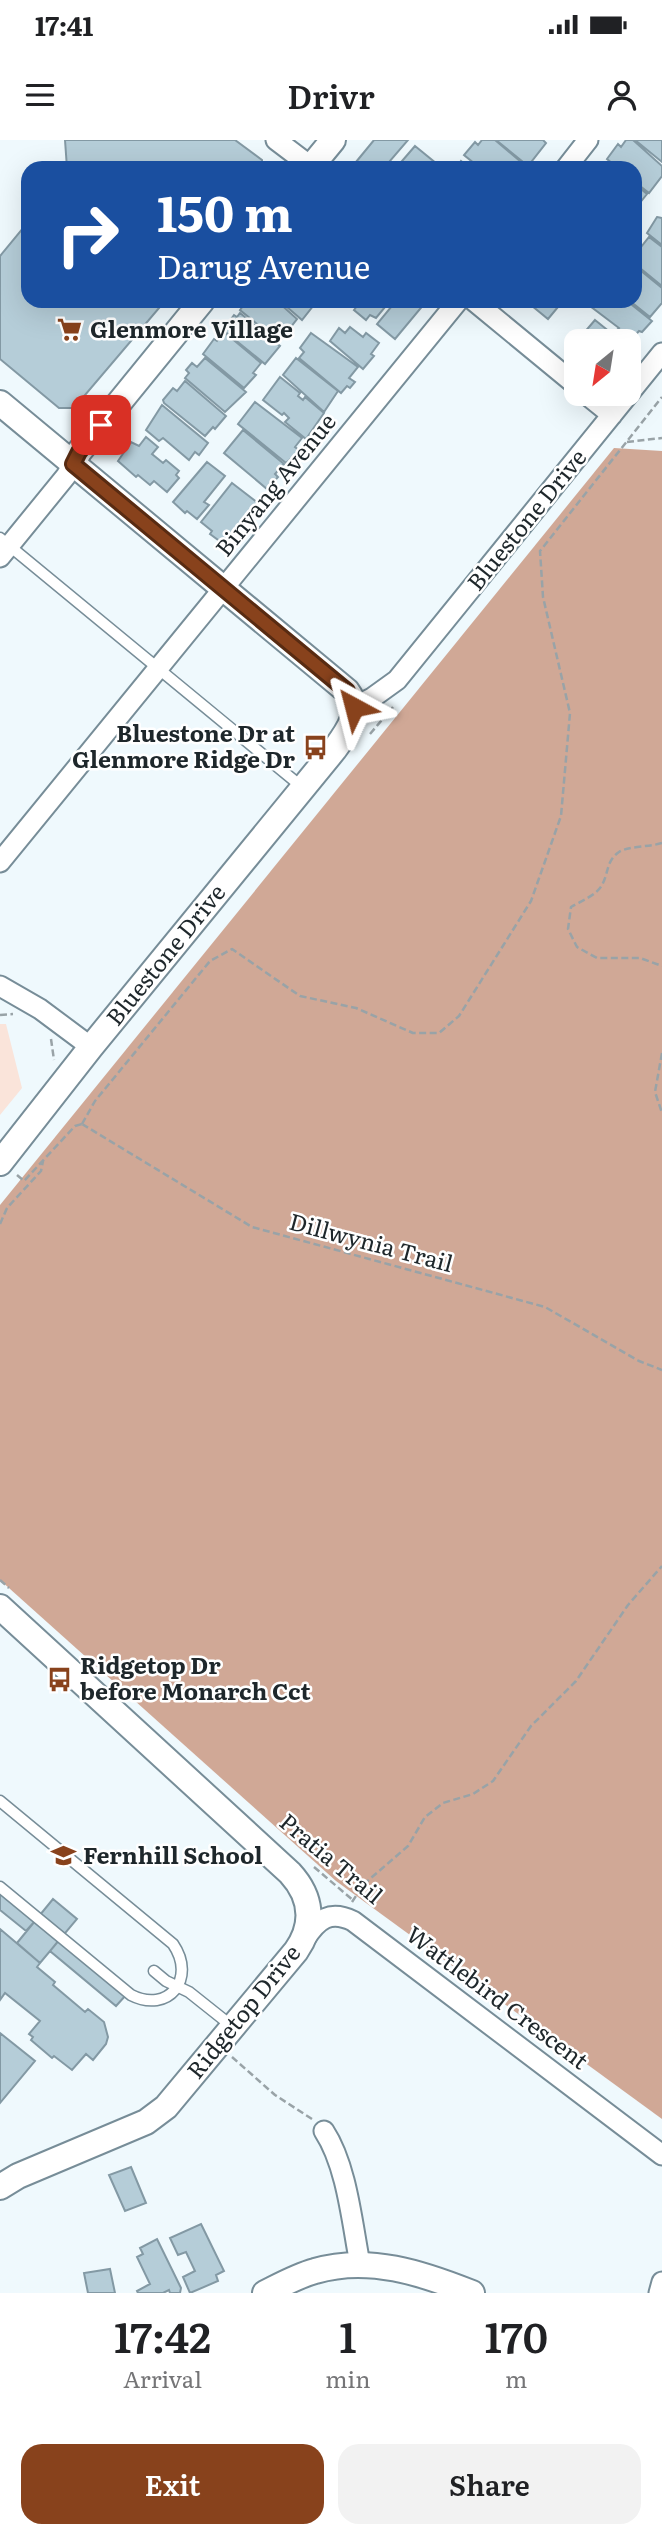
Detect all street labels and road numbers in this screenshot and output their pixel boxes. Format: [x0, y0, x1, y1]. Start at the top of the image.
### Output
street label: Binyang Avenue [206, 405, 343, 563]
street label: Bluestone Drive [458, 441, 593, 597]
street label: Bluestone Drive [97, 876, 232, 1032]
street label: Dillwynia Trail [286, 1203, 457, 1279]
street label: Pratia Trail [273, 1804, 391, 1911]
street label: Wattlebird Crescent [400, 1917, 597, 2077]
street label: Ridgetop Drive [178, 1936, 307, 2085]

